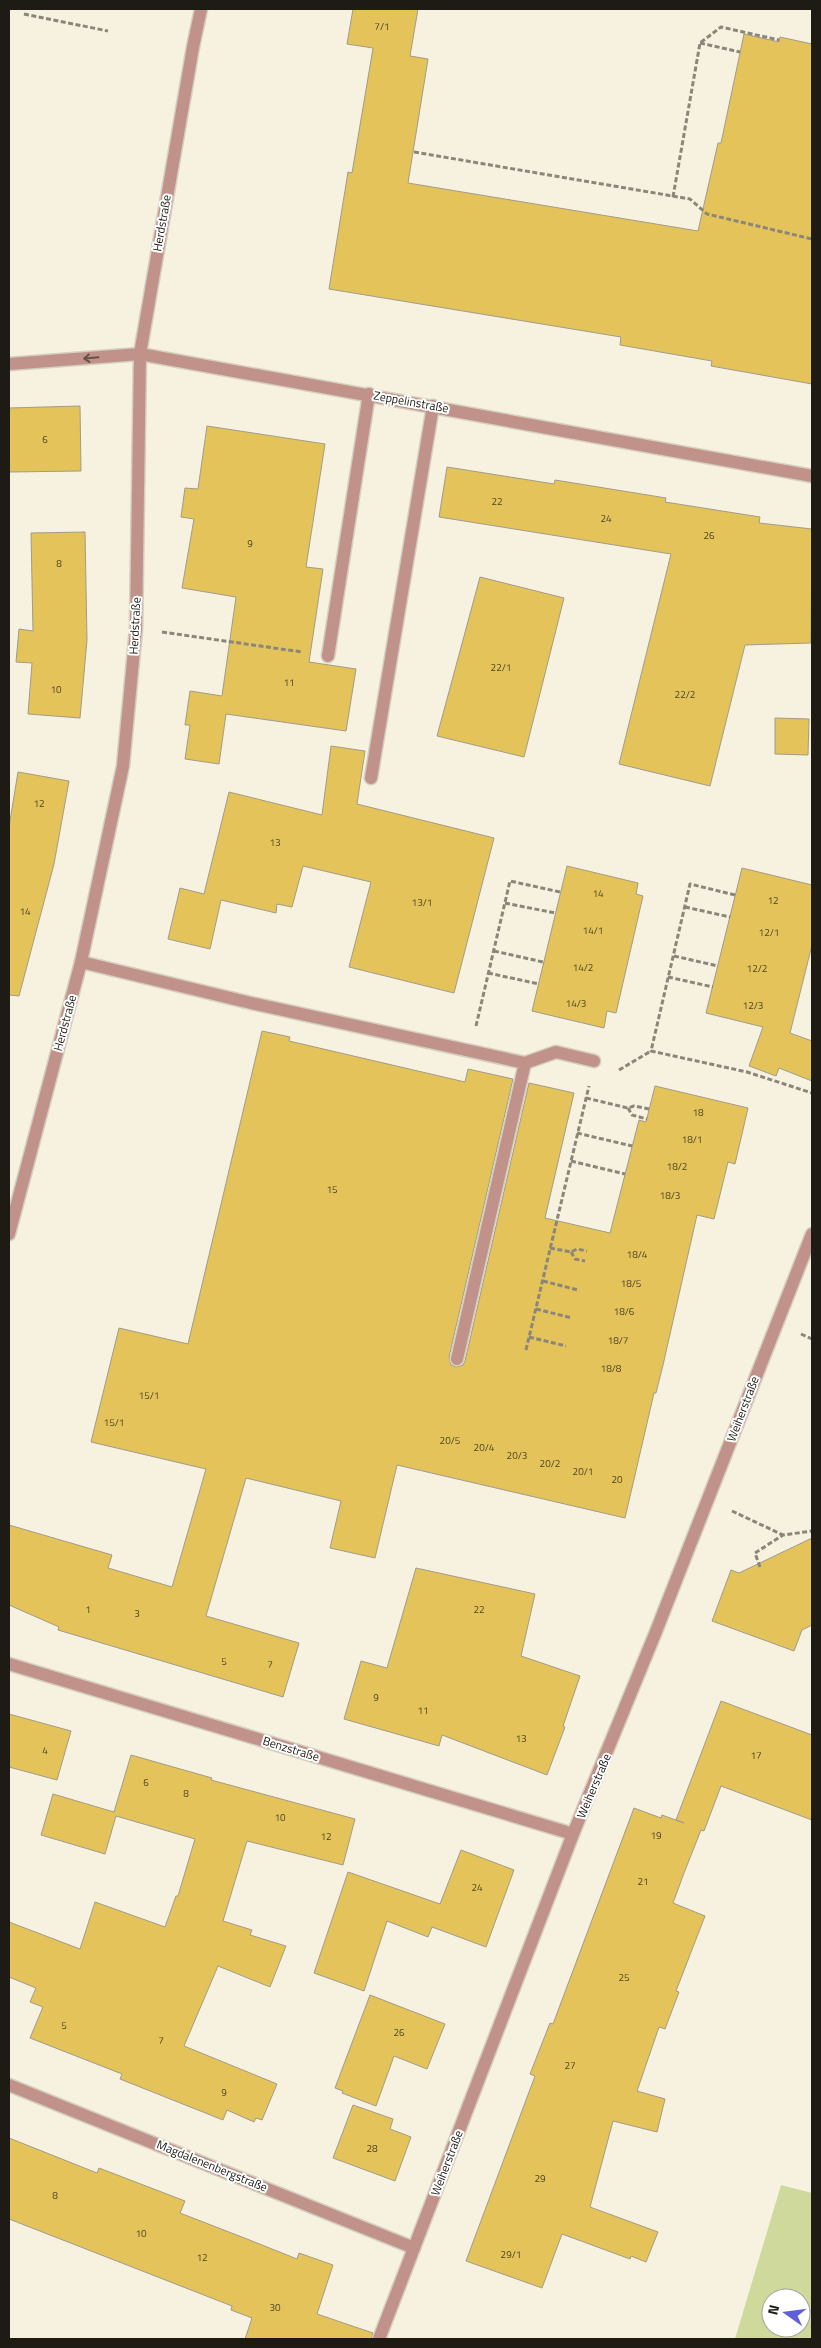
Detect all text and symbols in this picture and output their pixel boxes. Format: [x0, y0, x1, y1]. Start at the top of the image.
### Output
house number: 7/1 [374, 19, 390, 34]
street label: Herdstraße [147, 193, 176, 253]
one-way arrow [84, 353, 100, 362]
street label: Zeppelinstraße [372, 386, 450, 417]
house number: 6 [42, 432, 48, 447]
house number: 22 [491, 494, 503, 509]
house number: 24 [600, 511, 612, 526]
house number: 26 [703, 528, 715, 543]
house number: 9 [247, 536, 253, 551]
house number: 8 [56, 556, 62, 571]
street label: Herdstraße [124, 597, 145, 655]
house number: 22/1 [491, 660, 511, 675]
house number: 11 [283, 675, 295, 690]
house number: 10 [50, 682, 62, 697]
house number: 22/2 [675, 687, 695, 702]
house number: 12 [33, 796, 45, 811]
house number: 13 [269, 835, 281, 850]
house number: 14 [592, 886, 604, 901]
house number: 12 [767, 893, 779, 908]
house number: 13/1 [412, 895, 432, 910]
house number: 14 [19, 904, 31, 919]
house number: 14/1 [583, 923, 603, 938]
house number: 12/1 [759, 925, 779, 940]
house number: 14/2 [573, 960, 593, 975]
house number: 12/2 [747, 961, 767, 976]
street label: Herdstraße [48, 993, 81, 1053]
house number: 14/3 [566, 996, 586, 1011]
house number: 12/3 [743, 998, 763, 1013]
house number: 18 [692, 1105, 704, 1120]
house number: 18/1 [682, 1132, 702, 1147]
house number: 18/2 [667, 1159, 687, 1174]
house number: 15 [326, 1182, 338, 1197]
house number: 18/3 [660, 1188, 680, 1203]
house number: 18/4 [627, 1247, 648, 1262]
house number: 18/5 [621, 1276, 642, 1291]
house number: 18/6 [614, 1304, 635, 1319]
house number: 18/7 [608, 1333, 628, 1348]
house number: 18/8 [601, 1361, 622, 1376]
street label: Weiherstraße [721, 1373, 764, 1444]
house number: 15/1 [139, 1388, 159, 1403]
house number: 15/1 [104, 1415, 124, 1430]
house number: 20/5 [440, 1433, 461, 1448]
house number: 20/4 [474, 1440, 495, 1455]
house number: 20/3 [507, 1448, 527, 1463]
house number: 20/2 [540, 1456, 560, 1471]
house number: 20/1 [573, 1464, 593, 1479]
house number: 20 [611, 1472, 623, 1487]
house number: 1 [85, 1602, 91, 1617]
house number: 22 [473, 1602, 485, 1617]
house number: 3 [134, 1606, 140, 1621]
house number: 5 [221, 1654, 227, 1669]
house number: 7 [267, 1657, 273, 1672]
house number: 9 [373, 1690, 379, 1705]
house number: 11 [417, 1703, 429, 1718]
street label: Benzstraße [261, 1731, 322, 1766]
house number: 13 [515, 1731, 527, 1746]
house number: 4 [42, 1743, 48, 1758]
house number: 17 [750, 1748, 762, 1763]
street label: Weiherstraße [571, 1751, 616, 1821]
house number: 6 [143, 1775, 149, 1790]
house number: 8 [183, 1786, 189, 1801]
house number: 10 [274, 1810, 286, 1825]
house number: 19 [650, 1828, 662, 1843]
house number: 12 [320, 1829, 332, 1844]
house number: 21 [637, 1874, 649, 1889]
house number: 24 [471, 1880, 483, 1895]
house number: 25 [618, 1970, 630, 1985]
house number: 5 [61, 2018, 67, 2033]
house number: 26 [393, 2025, 405, 2040]
house number: 7 [158, 2033, 164, 2048]
house number: 27 [564, 2058, 576, 2073]
house number: 9 [221, 2085, 227, 2100]
street label: Weiherstraße [425, 2127, 468, 2198]
street label: Magdalenenbergstraße [154, 2135, 270, 2196]
house number: 28 [366, 2141, 378, 2156]
house number: 29 [534, 2171, 546, 2186]
house number: 8 [52, 2188, 58, 2203]
house number: 10 [135, 2226, 147, 2241]
house number: 29/1 [501, 2247, 521, 2262]
house number: 12 [196, 2250, 208, 2265]
north arrow [761, 2288, 811, 2338]
house number: 30 [269, 2300, 281, 2315]
text: N [762, 2302, 784, 2317]

